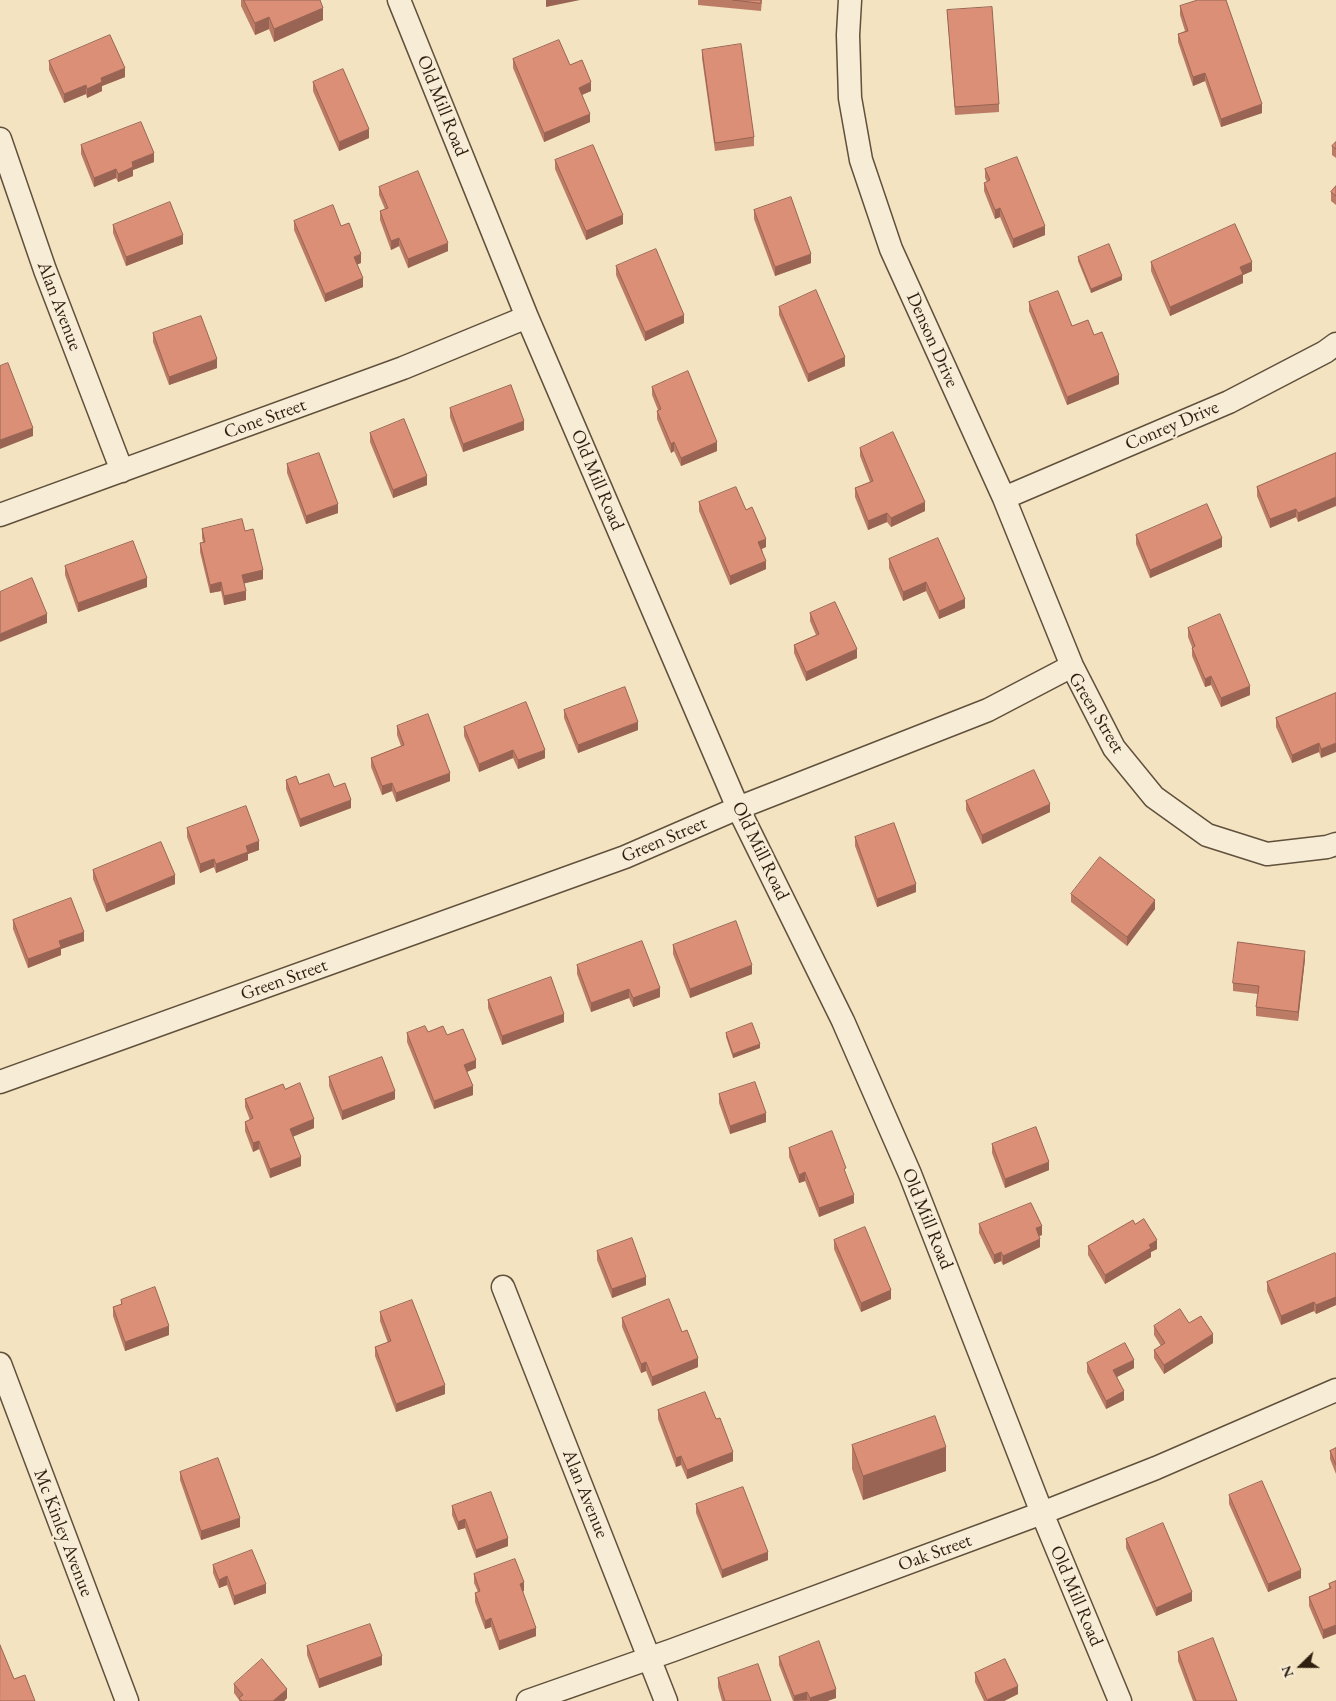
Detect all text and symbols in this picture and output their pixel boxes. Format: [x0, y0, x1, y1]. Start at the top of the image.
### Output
street label: Old Mill Road [411, 52, 473, 160]
street label: Alan Avenue [32, 258, 86, 354]
street label: Denson Drive [901, 289, 963, 391]
street label: Cone Street [221, 394, 309, 444]
street label: Conrey Drive [1122, 396, 1222, 456]
street label: Old Mill Road [566, 426, 628, 534]
street label: Green Street [1063, 668, 1129, 758]
street label: Old Mill Road [726, 798, 794, 904]
street label: Green Street [618, 812, 710, 868]
street label: Green Street [238, 954, 330, 1006]
street label: Old Mill Road [896, 1165, 958, 1273]
street label: Alan Avenue [557, 1446, 613, 1542]
street label: Mc Kinley Avenue [28, 1466, 98, 1600]
street label: Oak Street [895, 1529, 975, 1577]
street label: Old Mill Road [1045, 1542, 1107, 1650]
north arrow [1276, 1641, 1326, 1691]
text: N [1277, 1663, 1298, 1680]

